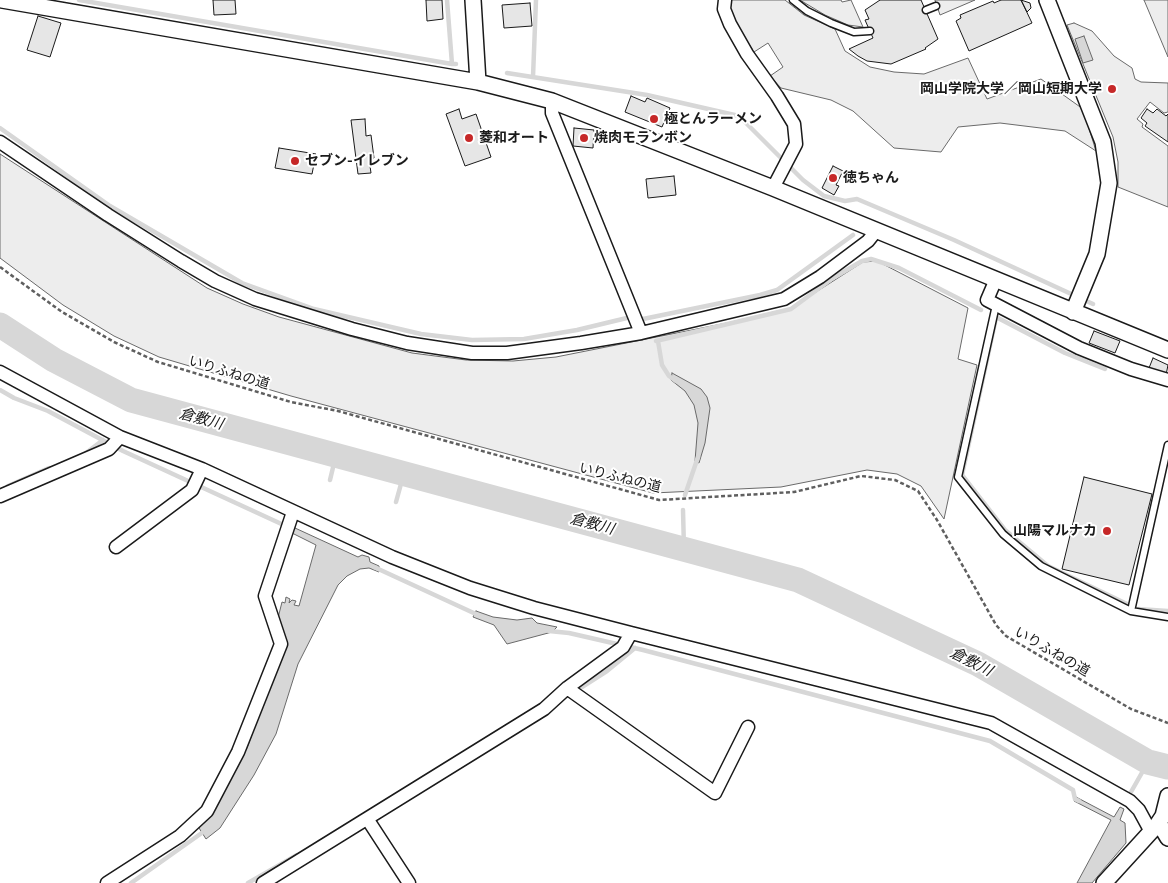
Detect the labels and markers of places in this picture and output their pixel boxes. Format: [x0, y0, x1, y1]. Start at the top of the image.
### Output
place label: 岡山学院大学／岡山短期大学 [920, 81, 1102, 97]
marker: 岡山学院大学／岡山短期大学 [1106, 83, 1118, 95]
place label: 極とんラーメン [664, 111, 762, 127]
marker: 極とんラーメン [648, 113, 660, 125]
place label: 菱和オート [479, 130, 549, 146]
place label: 焼肉モランボン [594, 130, 692, 146]
marker: 菱和オート [463, 132, 475, 144]
marker: 焼肉モランボン [578, 132, 590, 144]
place label: セブン-イレブン [305, 153, 409, 169]
marker: セブン-イレブン [289, 155, 301, 167]
place label: 徳ちゃん [843, 170, 899, 186]
marker: 徳ちゃん [827, 172, 839, 184]
place label: 山陽マルナカ [1013, 523, 1097, 539]
marker: 山陽マルナカ [1101, 525, 1113, 537]

